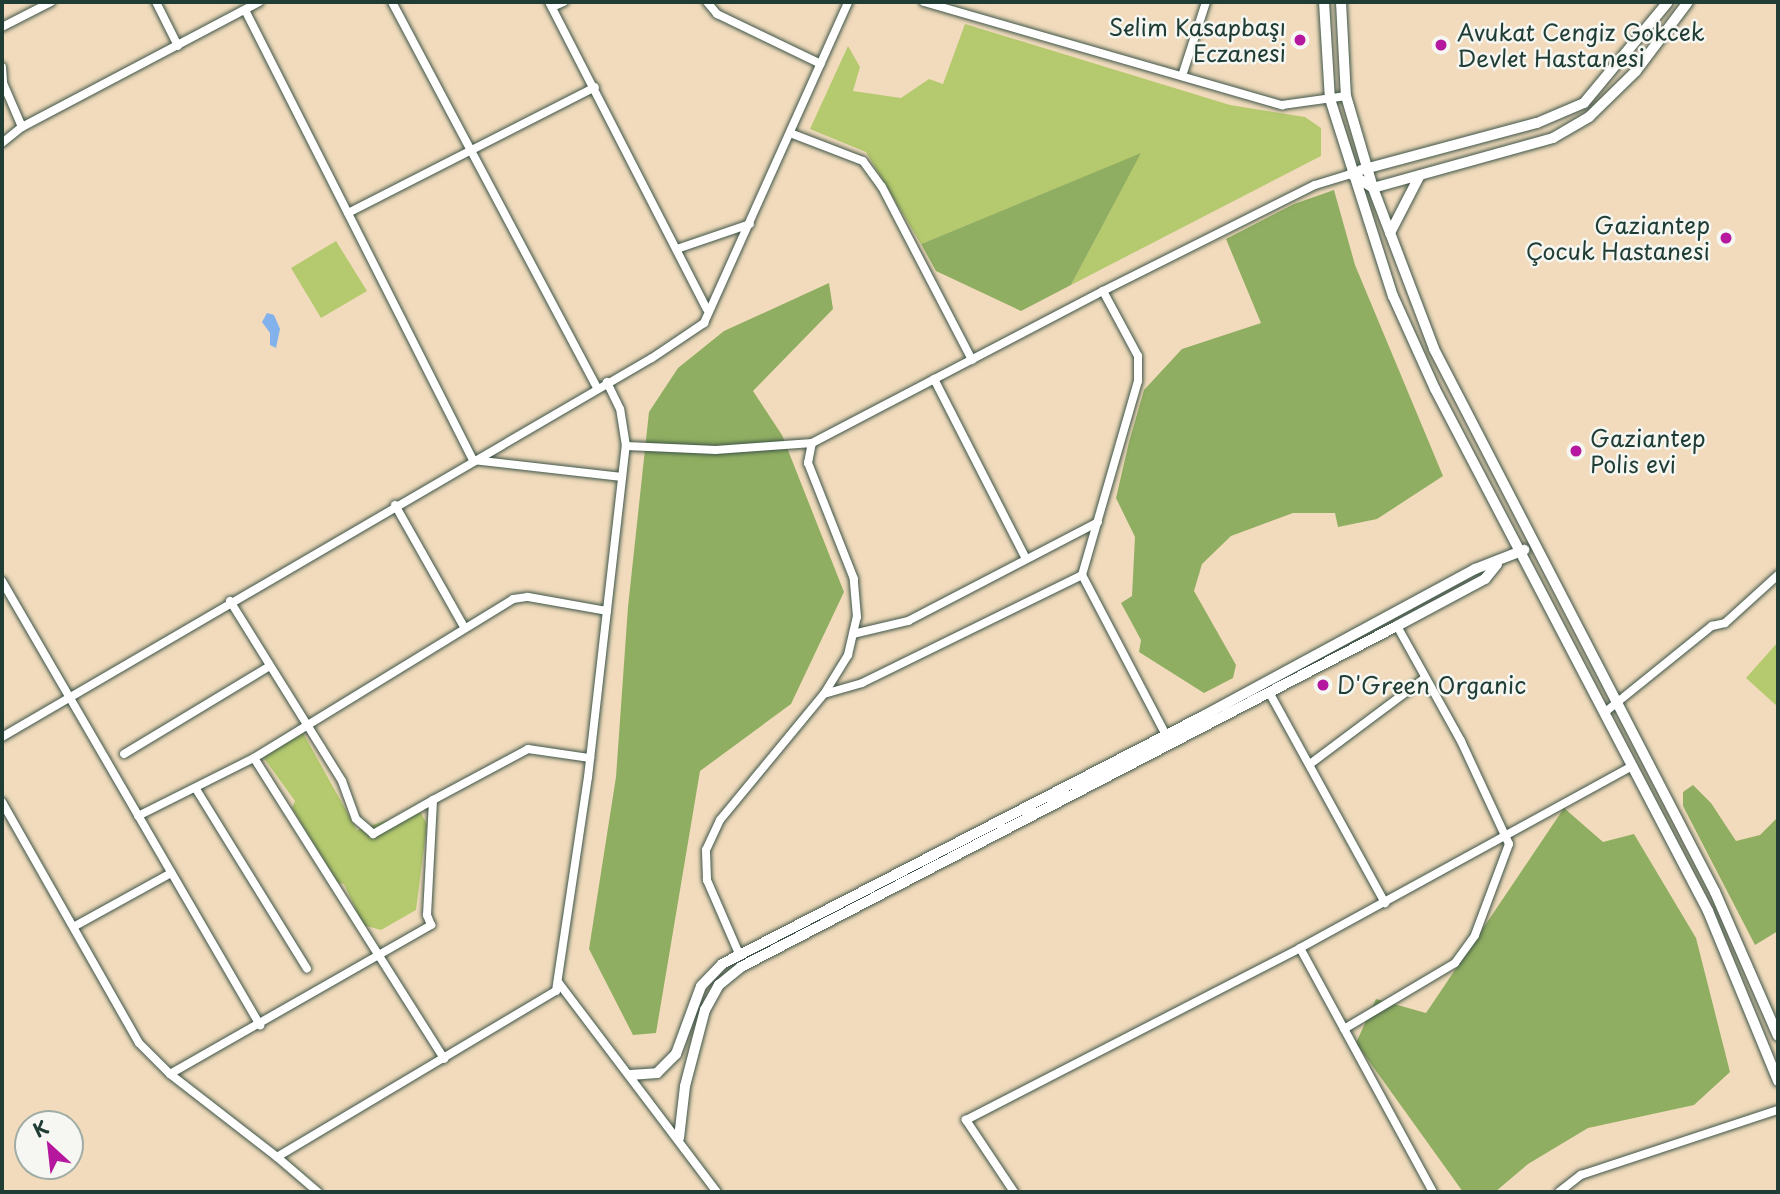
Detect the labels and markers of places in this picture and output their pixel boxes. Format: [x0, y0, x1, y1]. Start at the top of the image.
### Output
place label: Selim Kasapbaşı Eczanesi [1108, 13, 1286, 67]
place label: Avukat Cengiz Gokcek Devlet Hastanesi [1457, 18, 1707, 72]
marker: Selim Kasapbaşı Eczanesi [1292, 32, 1308, 48]
marker: Avukat Cengiz Gokcek Devlet Hastanesi [1431, 35, 1451, 55]
place label: Gaziantep Çocuk Hastanesi [1522, 211, 1710, 265]
marker: Gaziantep Çocuk Hastanesi [1716, 228, 1736, 248]
place label: Gaziantep Polis evi [1590, 424, 1706, 478]
marker: Gaziantep Polis evi [1568, 443, 1584, 459]
place label: D'Green Organic [1337, 671, 1528, 699]
marker: D'Green Organic [1315, 677, 1331, 693]

